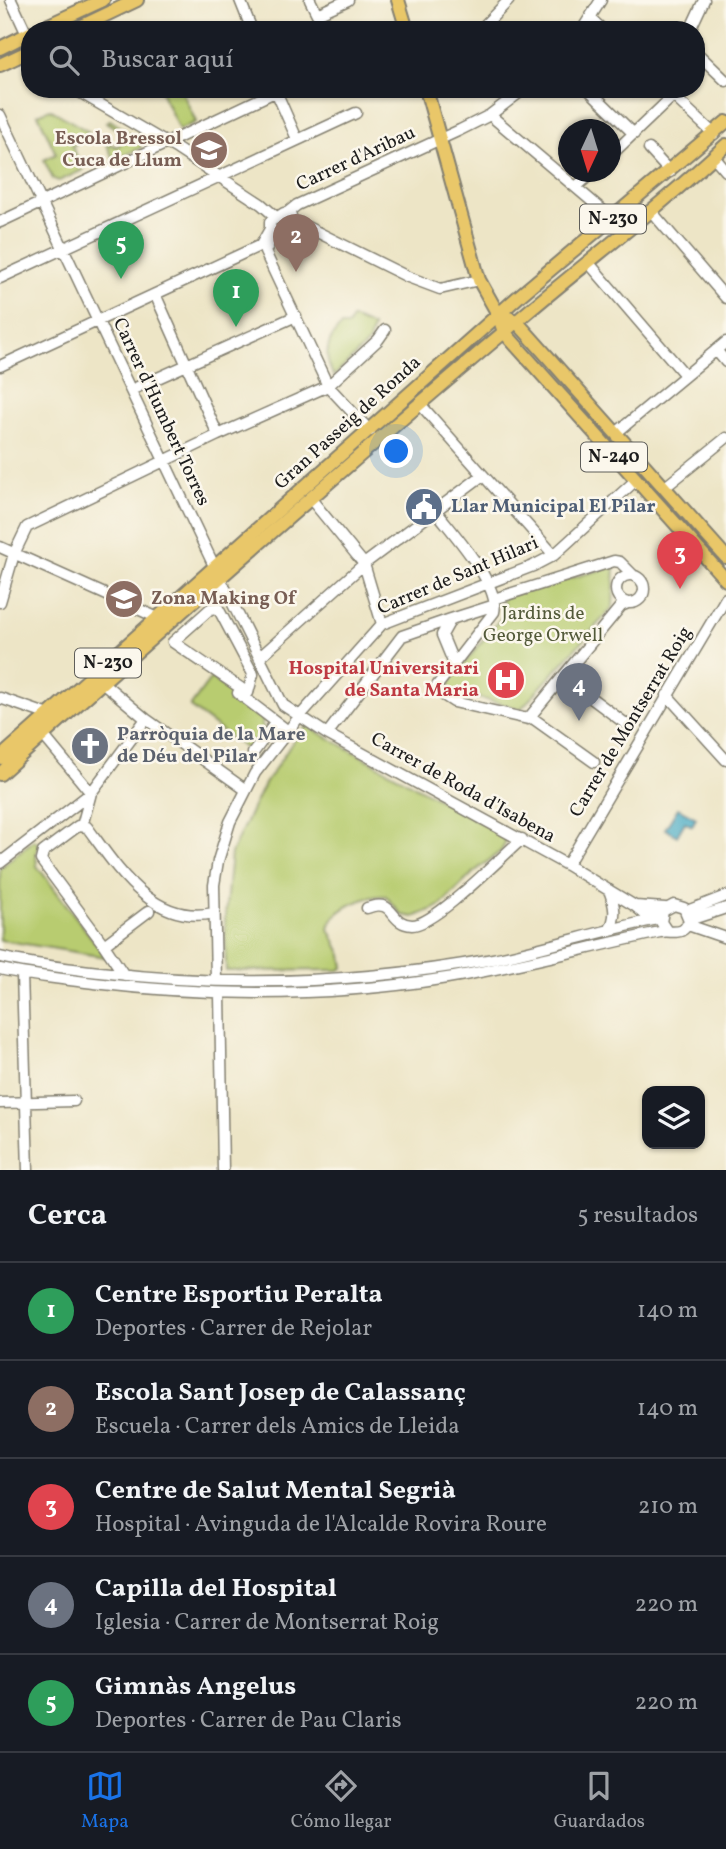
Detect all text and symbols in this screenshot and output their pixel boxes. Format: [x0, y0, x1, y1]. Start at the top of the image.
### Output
search box [21, 21, 705, 98]
icon: search [45, 41, 83, 79]
text: Buscar aquí [101, 42, 233, 78]
north arrow [558, 119, 621, 182]
street label: Carrer d'Aribau [292, 120, 420, 198]
place label: Escola Bressol Cuca de Llum [55, 126, 182, 174]
school or university icon: Escola Bressol Cuca de Llum [188, 129, 230, 171]
road number: N-230 [580, 204, 646, 233]
pin: 2 [273, 214, 319, 272]
pin: 5 [98, 221, 144, 279]
pin: 1 [213, 269, 259, 327]
street label: Carrer d'Humbert Torres [106, 314, 216, 510]
street label: Gran Passeig de Ronda [269, 350, 427, 496]
your location [379, 434, 413, 468]
road number: N-240 [581, 443, 647, 472]
public building icon: Llar Municipal El Pilar [403, 486, 445, 528]
place label: Llar Municipal El Pilar [451, 494, 656, 520]
street label: Carrer de Sant Hilari [373, 530, 543, 622]
pin: 3 [657, 531, 703, 589]
school or university icon: Zona Making Of [103, 578, 145, 620]
place label: Zona Making Of [151, 586, 297, 612]
park label: Jardins de George Orwell [483, 601, 603, 649]
street label: Carrer de Montserrat Roig [564, 622, 698, 822]
road number: N-230 [75, 648, 141, 678]
place label: Hospital Universitari de Santa Maria [289, 656, 479, 704]
hospital icon: Hospital Universitari de Santa Maria [485, 659, 527, 701]
pin: 4 [556, 663, 602, 721]
place label: Parròquia de la Mare de Déu del Pilar [117, 722, 306, 770]
church icon: Parròquia de la Mare de Déu del Pilar [69, 725, 111, 767]
street label: Carrer de Roda d'Isabena [366, 726, 560, 850]
map controls [642, 1086, 705, 1149]
button: layers [642, 1086, 705, 1149]
text: Cerca [28, 1195, 107, 1237]
text: 5 resultados [578, 1200, 698, 1232]
text: Centre Esportiu Peralta [95, 1277, 383, 1313]
text: 1 [46, 1295, 56, 1327]
text: 140 m [637, 1295, 698, 1327]
text: Deportes · Carrer de Rejolar [95, 1313, 372, 1345]
text: Escola Sant Josep de Calassanç [95, 1375, 466, 1411]
text: 2 [45, 1393, 57, 1425]
text: 140 m [637, 1393, 698, 1425]
text: Escuela · Carrer dels Amics de Lleida [95, 1411, 460, 1443]
text: Centre de Salut Mental Segrià [95, 1473, 456, 1509]
text: 3 [45, 1491, 57, 1523]
text: 210 m [638, 1491, 698, 1523]
text: Hospital · Avinguda de l'Alcalde Rovira Roure [95, 1509, 547, 1541]
text: Capilla del Hospital [95, 1571, 337, 1607]
text: 4 [44, 1589, 58, 1621]
text: 220 m [635, 1589, 698, 1621]
text: Iglesia · Carrer de Montserrat Roig [95, 1607, 439, 1639]
text: Gimnàs Angelus [95, 1669, 296, 1705]
text: 5 [45, 1687, 57, 1719]
text: 220 m [635, 1687, 698, 1719]
text: Deportes · Carrer de Pau Claris [95, 1705, 402, 1737]
tab: Mapa [81, 1767, 129, 1835]
tab: Cómo llegar [291, 1767, 392, 1835]
tab: Guardados [554, 1767, 645, 1835]

